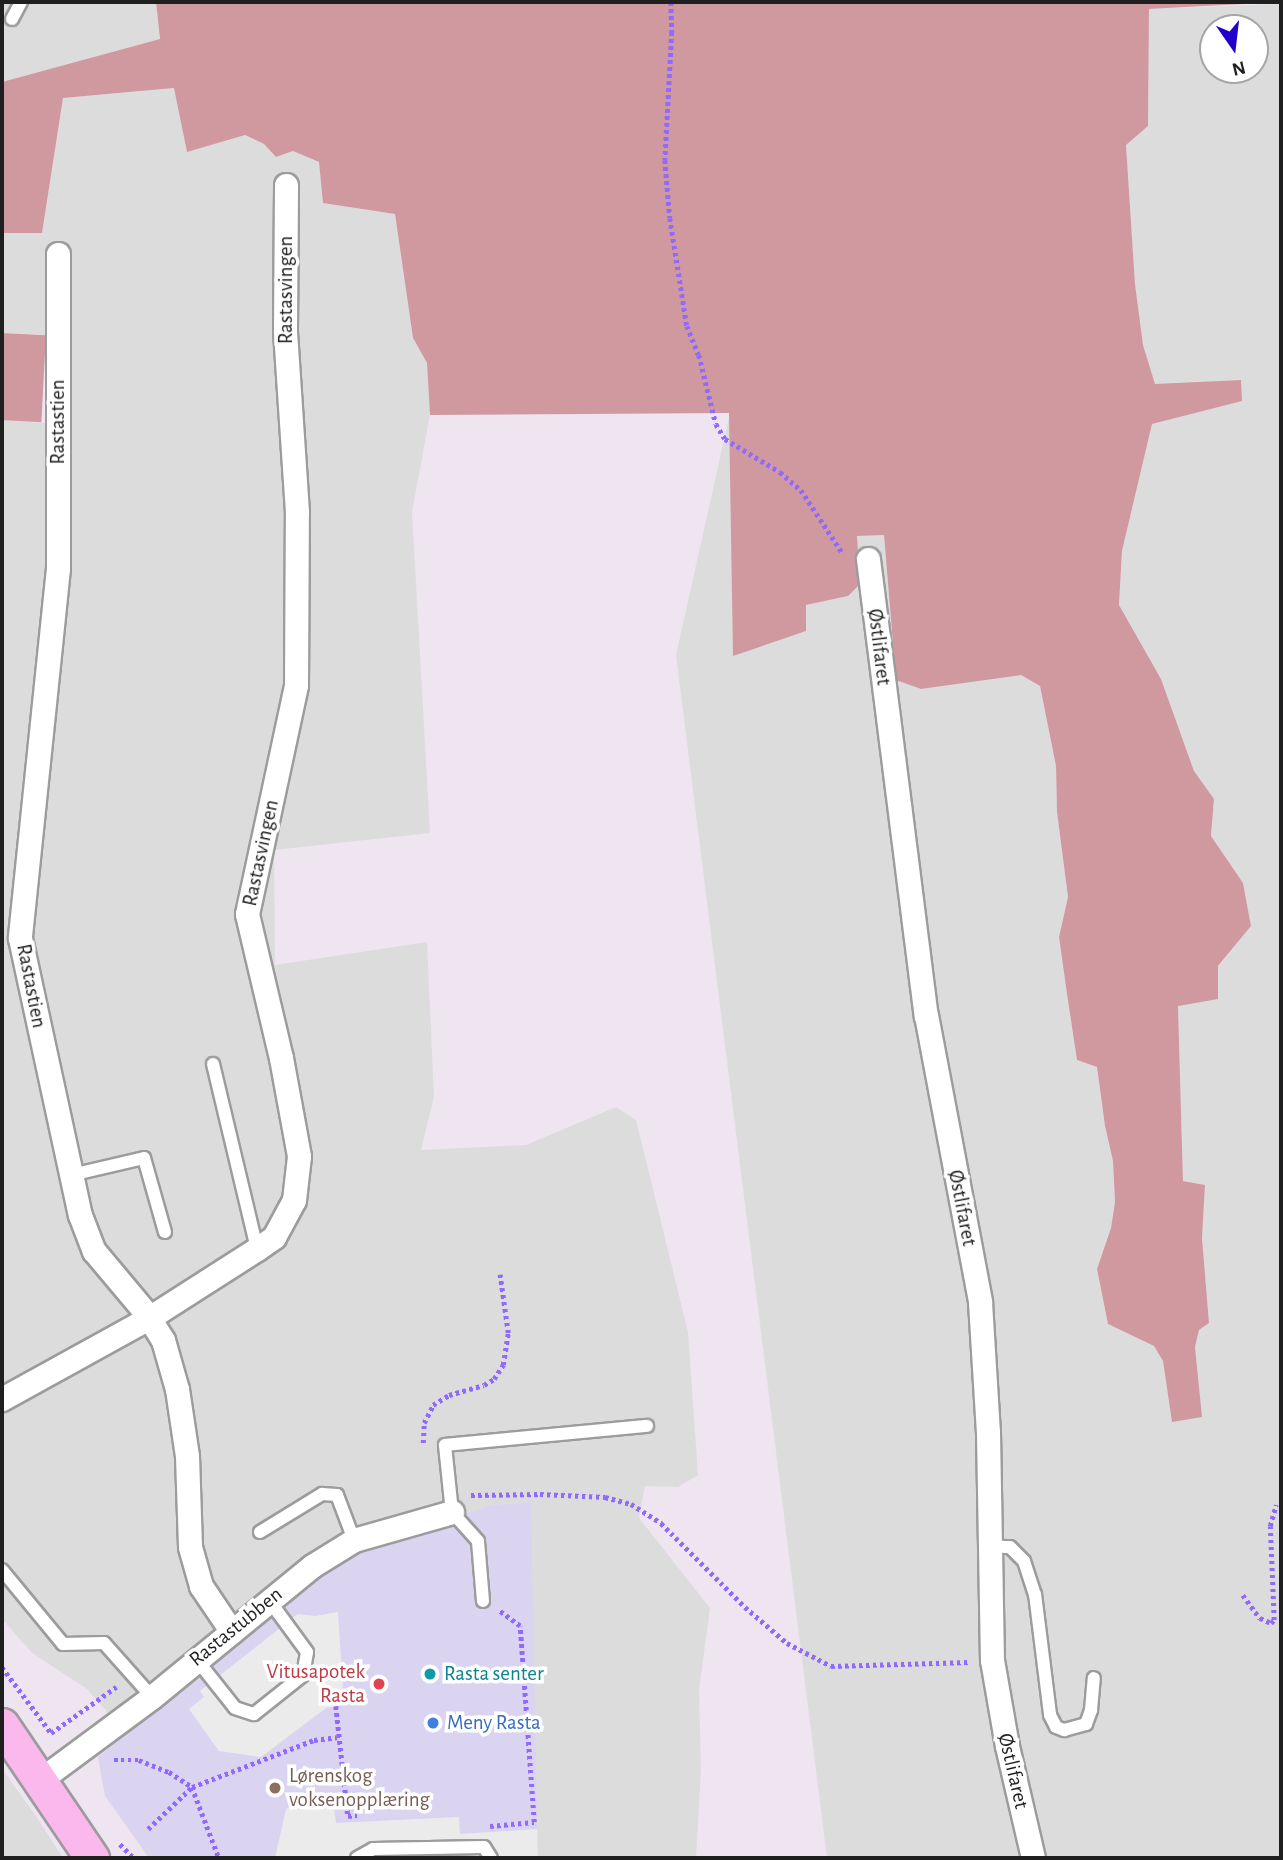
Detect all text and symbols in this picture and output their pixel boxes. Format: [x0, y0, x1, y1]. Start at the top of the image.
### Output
north arrow [1199, 14, 1269, 84]
text: N [1230, 57, 1247, 79]
street label: Rastasvingen [273, 236, 299, 344]
street label: Rastastien [45, 379, 71, 465]
street label: Østlifaret [862, 607, 896, 687]
street label: Rastasvingen [237, 797, 285, 909]
street label: Rastastien [11, 942, 51, 1030]
street label: Østlifaret [942, 1168, 982, 1248]
street label: Rastastubben [184, 1582, 288, 1672]
place label: Vitusapotek Rasta [267, 1659, 365, 1709]
place label: Rasta senter [444, 1661, 544, 1687]
marker: Rasta senter [422, 1666, 438, 1682]
marker: Vitusapotek Rasta [371, 1676, 387, 1692]
place label: Meny Rasta [447, 1710, 541, 1736]
marker: Meny Rasta [425, 1715, 441, 1731]
street label: Østlifaret [992, 1731, 1034, 1811]
place label: Lørenskog voksenopplæring [289, 1763, 430, 1813]
marker: Lørenskog voksenopplæring [267, 1780, 283, 1796]

